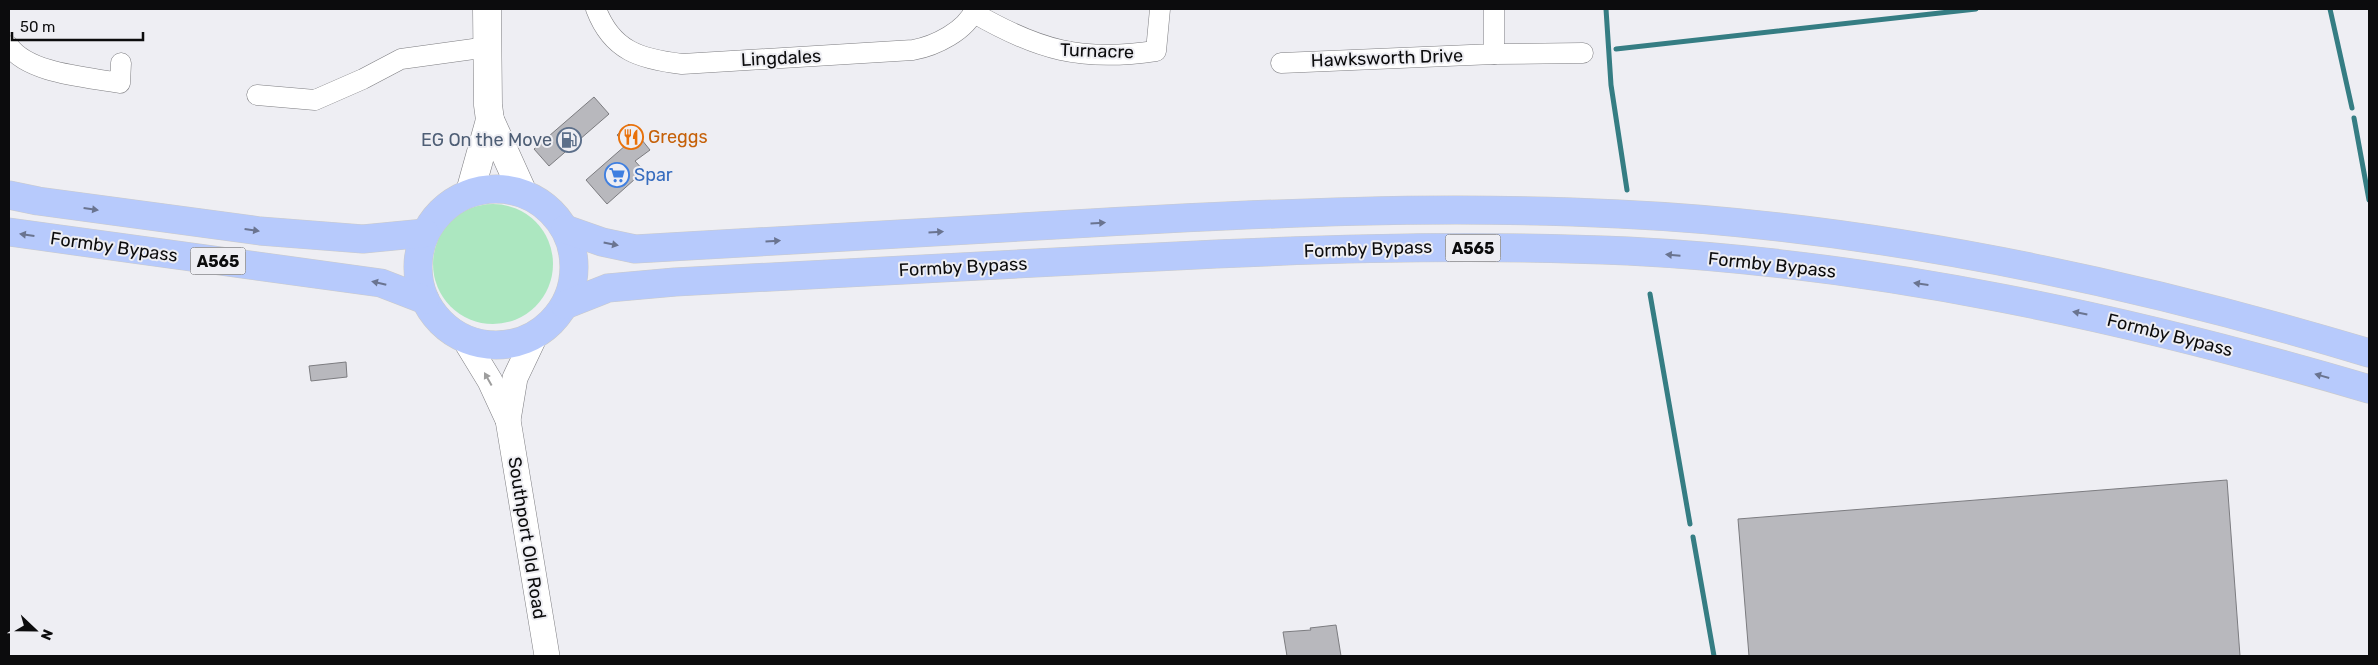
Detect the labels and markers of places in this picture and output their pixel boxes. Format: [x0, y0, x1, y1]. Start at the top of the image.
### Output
restaurant icon: Greggs [618, 124, 644, 150]
place label: Greggs [648, 126, 708, 148]
fuel station icon: EG On the Move [556, 127, 582, 153]
place label: EG On the Move [421, 129, 552, 151]
supermarket icon: Spar [604, 162, 630, 188]
place label: Spar [634, 164, 673, 186]

